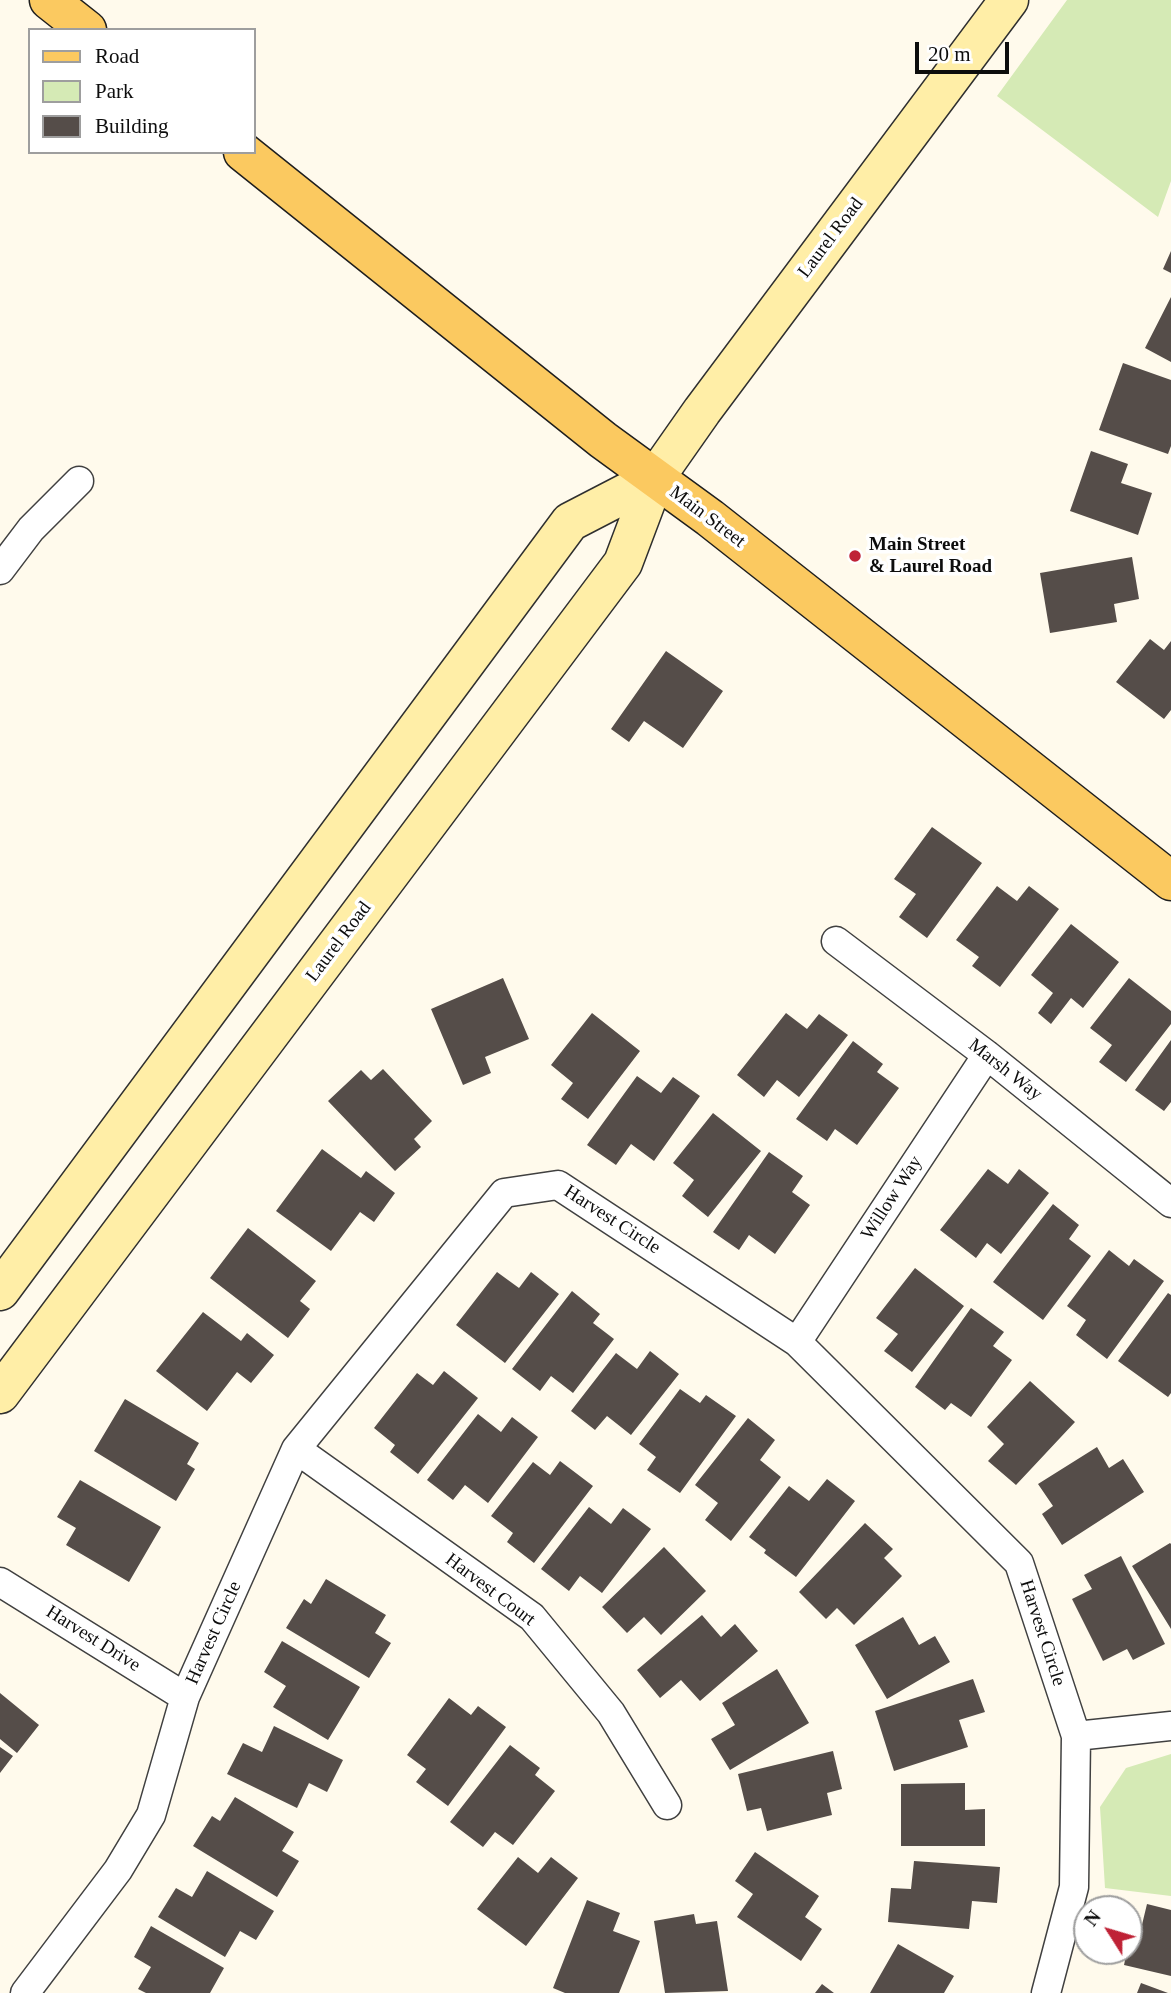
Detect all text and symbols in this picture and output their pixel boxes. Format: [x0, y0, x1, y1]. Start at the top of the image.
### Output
legend [28, 28, 256, 154]
scale bar [919, 28, 1014, 72]
text: 20 m [928, 42, 971, 66]
text: Road [95, 44, 139, 68]
text: Park [95, 79, 134, 103]
text: Building [95, 114, 169, 138]
street label: Laurel Road [793, 193, 869, 283]
street label: Main Street [665, 481, 749, 553]
place label: Main Street & Laurel Road [869, 534, 992, 578]
marker: Main Street & Laurel Road [847, 548, 863, 564]
street label: Laurel Road [301, 897, 377, 987]
street label: Marsh Way [963, 1034, 1047, 1106]
street label: Willow Way [856, 1152, 928, 1244]
street label: Harvest Circle [560, 1180, 664, 1260]
street label: Harvest Court [440, 1549, 540, 1631]
street label: Harvest Circle [1014, 1577, 1070, 1689]
street label: Harvest Circle [181, 1578, 247, 1688]
street label: Harvest Drive [42, 1601, 144, 1677]
north arrow [1073, 1895, 1143, 1965]
text: N [1080, 1906, 1105, 1930]

